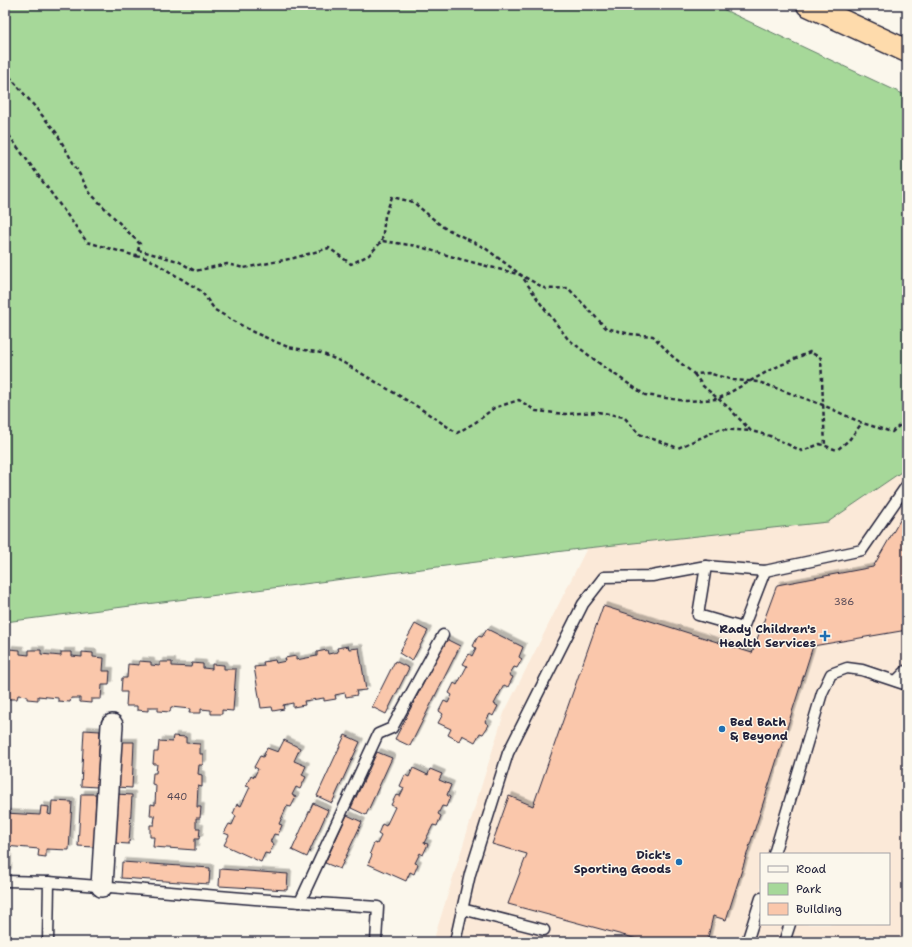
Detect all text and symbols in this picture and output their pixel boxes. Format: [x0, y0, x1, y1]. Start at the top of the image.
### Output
house number: 386 [834, 595, 854, 608]
place label: Rady Children's Health Services [719, 621, 816, 651]
marker: Rady Children's Health Services [819, 630, 831, 642]
place label: Bed Bath & Beyond [730, 714, 788, 744]
marker: Bed Bath & Beyond [717, 724, 727, 734]
house number: 440 [167, 790, 187, 803]
place label: Dick's Sporting Goods [574, 847, 671, 877]
legend [760, 853, 890, 925]
marker: Dick's Sporting Goods [674, 857, 684, 867]
text: Road [796, 861, 827, 877]
text: Park [796, 881, 822, 897]
text: Building [796, 901, 842, 917]

